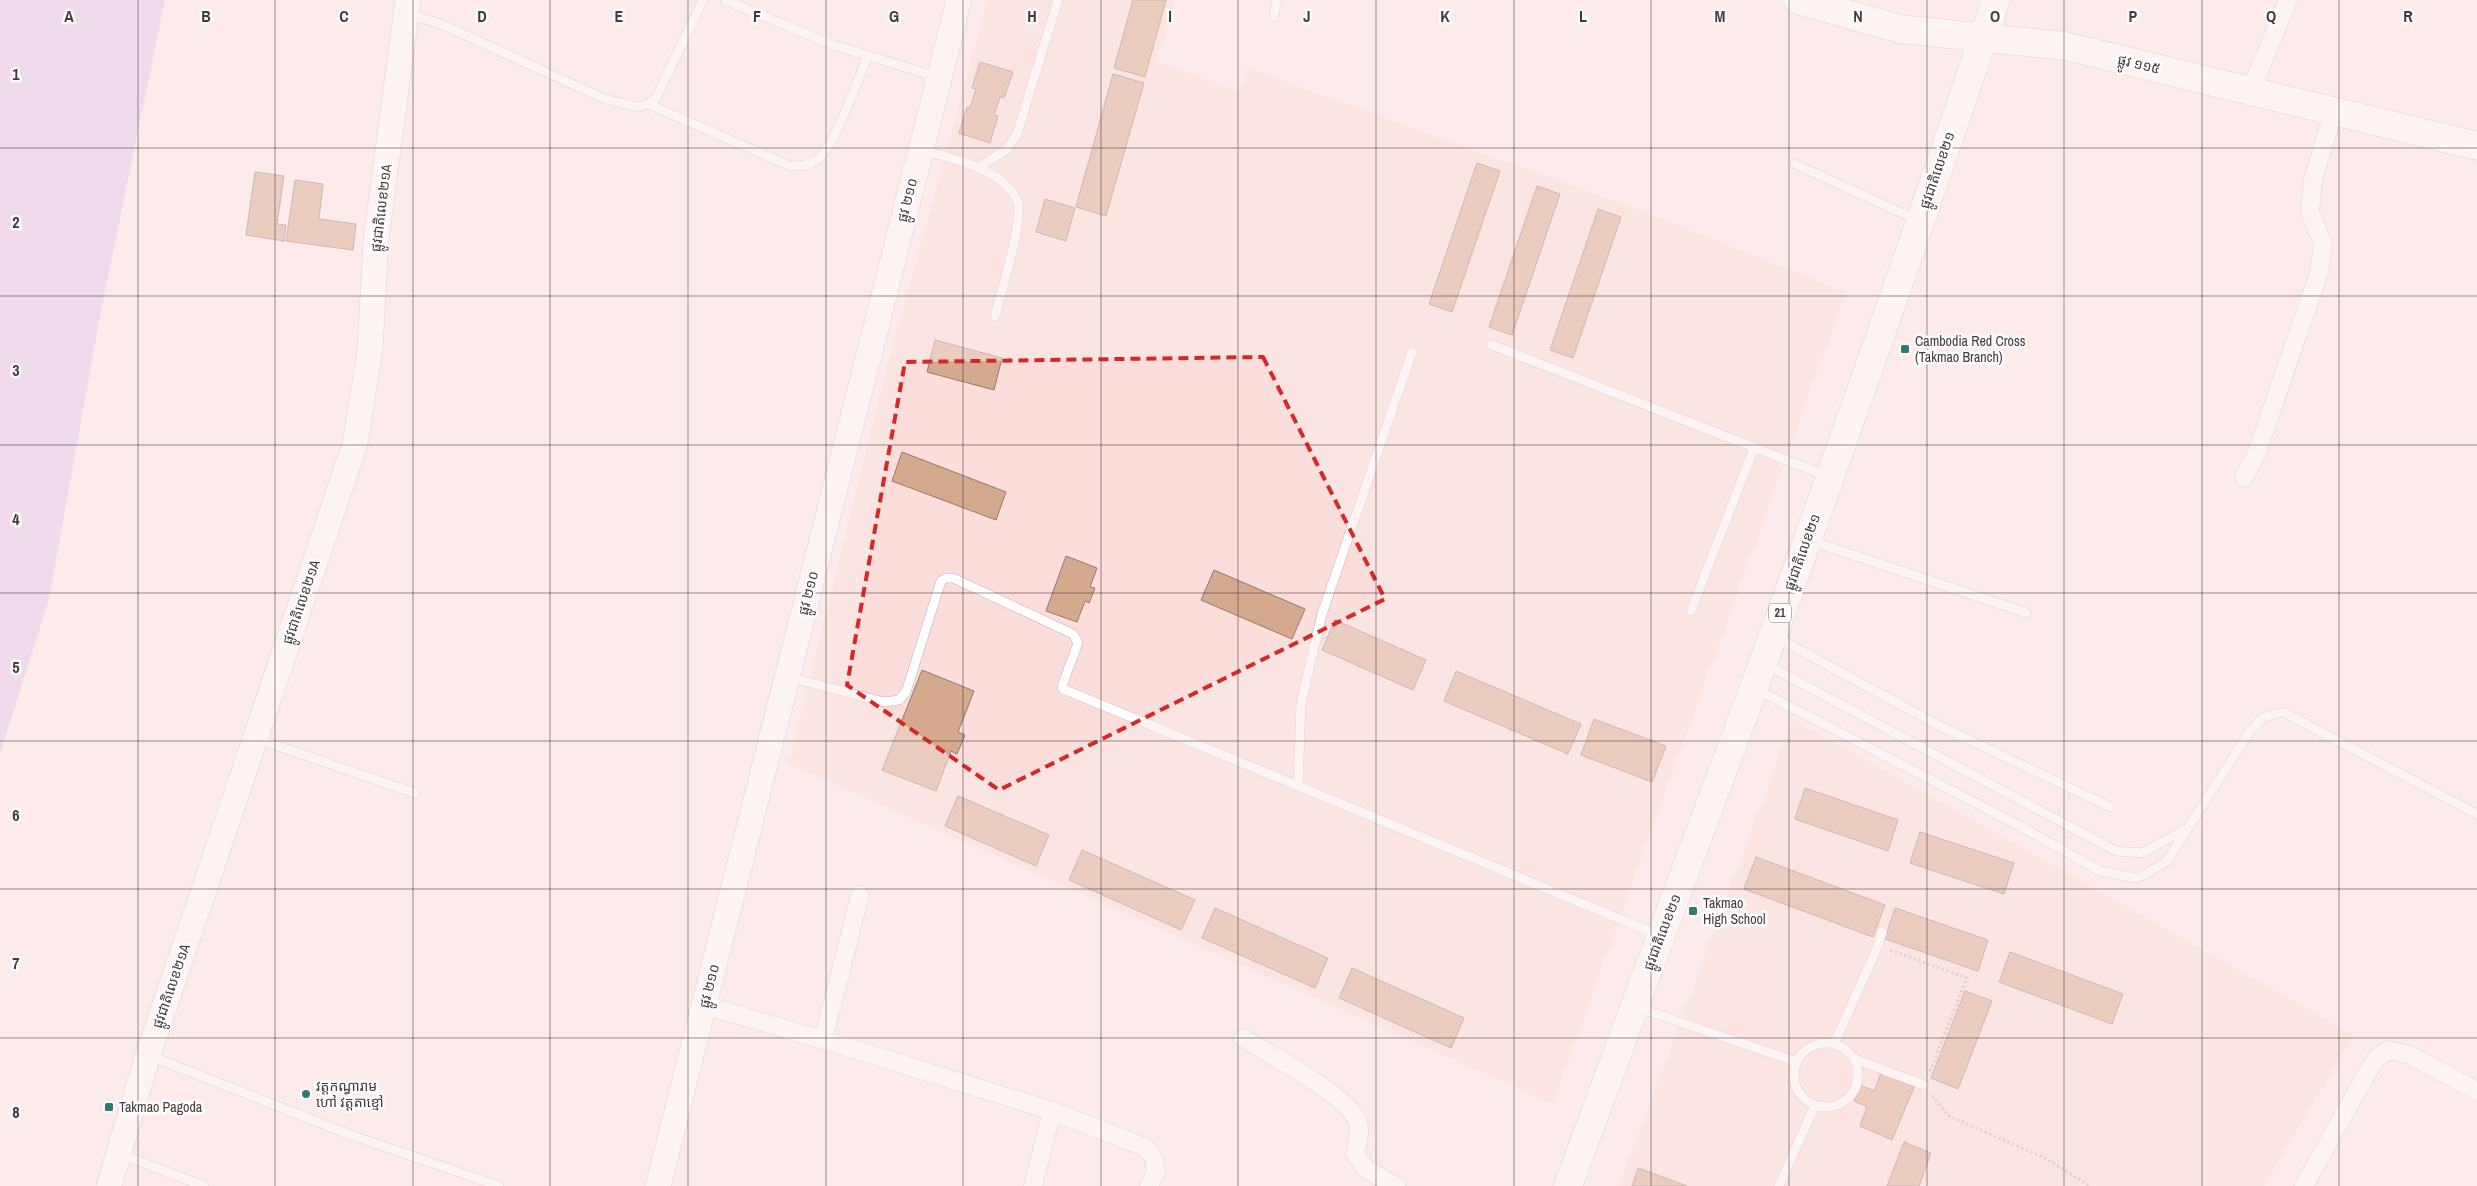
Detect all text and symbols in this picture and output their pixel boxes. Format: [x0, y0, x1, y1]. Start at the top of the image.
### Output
text: A [64, 5, 74, 27]
text: B [201, 5, 211, 27]
text: C [339, 5, 349, 27]
text: D [477, 5, 487, 27]
text: E [615, 5, 624, 27]
text: F [753, 5, 761, 27]
text: G [889, 5, 899, 27]
text: H [1027, 5, 1037, 27]
text: I [1168, 5, 1172, 27]
text: J [1303, 5, 1311, 27]
text: K [1440, 5, 1450, 27]
text: L [1579, 5, 1587, 27]
text: M [1715, 5, 1726, 27]
text: N [1853, 5, 1863, 27]
text: O [1990, 5, 2000, 27]
text: P [2129, 5, 2138, 27]
text: Q [2266, 5, 2276, 27]
text: R [2403, 5, 2413, 27]
street label: ផ្លូវ ១១៥ [2115, 50, 2162, 81]
text: 1 [12, 63, 20, 85]
street label: ផ្លូវជាតិលេខ២១ [1915, 129, 1962, 212]
street label: ផ្លូវជាតិលេខ២១A [367, 163, 398, 253]
street label: ផ្លូវ ២១០ [893, 176, 924, 225]
text: 2 [12, 211, 20, 233]
place label: Cambodia Red Cross (Takmao Branch) [1915, 332, 2026, 366]
marker: Cambodia Red Cross (Takmao Branch) [1899, 343, 1911, 355]
text: 3 [12, 359, 20, 381]
text: 4 [12, 508, 20, 530]
street label: ផ្លូវជាតិលេខ២១ [1780, 511, 1827, 594]
street label: ផ្លូវជាតិលេខ២១A [278, 557, 327, 648]
street label: ផ្លូវ ២១០ [794, 569, 825, 618]
road number: 21 [1769, 604, 1791, 622]
text: 5 [12, 656, 20, 678]
text: 6 [12, 804, 20, 826]
street label: ផ្លូវជាតិលេខ២១ [1639, 891, 1688, 974]
place label: Takmao High School [1703, 894, 1766, 928]
marker: Takmao High School [1687, 905, 1699, 917]
street label: ផ្លូវជាតិលេខ២១A [148, 941, 197, 1032]
text: 7 [12, 952, 20, 974]
street label: ផ្លូវ ២១០ [695, 962, 726, 1011]
place label: វត្តកណ្ធារាម ហៅ វត្តតាខ្មៅ [316, 1077, 384, 1111]
marker: វត្តកណ្ធារាម ហៅ វត្តតាខ្មៅ [300, 1088, 312, 1100]
place label: Takmao Pagoda [119, 1098, 203, 1116]
text: 8 [12, 1101, 20, 1123]
marker: Takmao Pagoda [103, 1101, 115, 1113]

